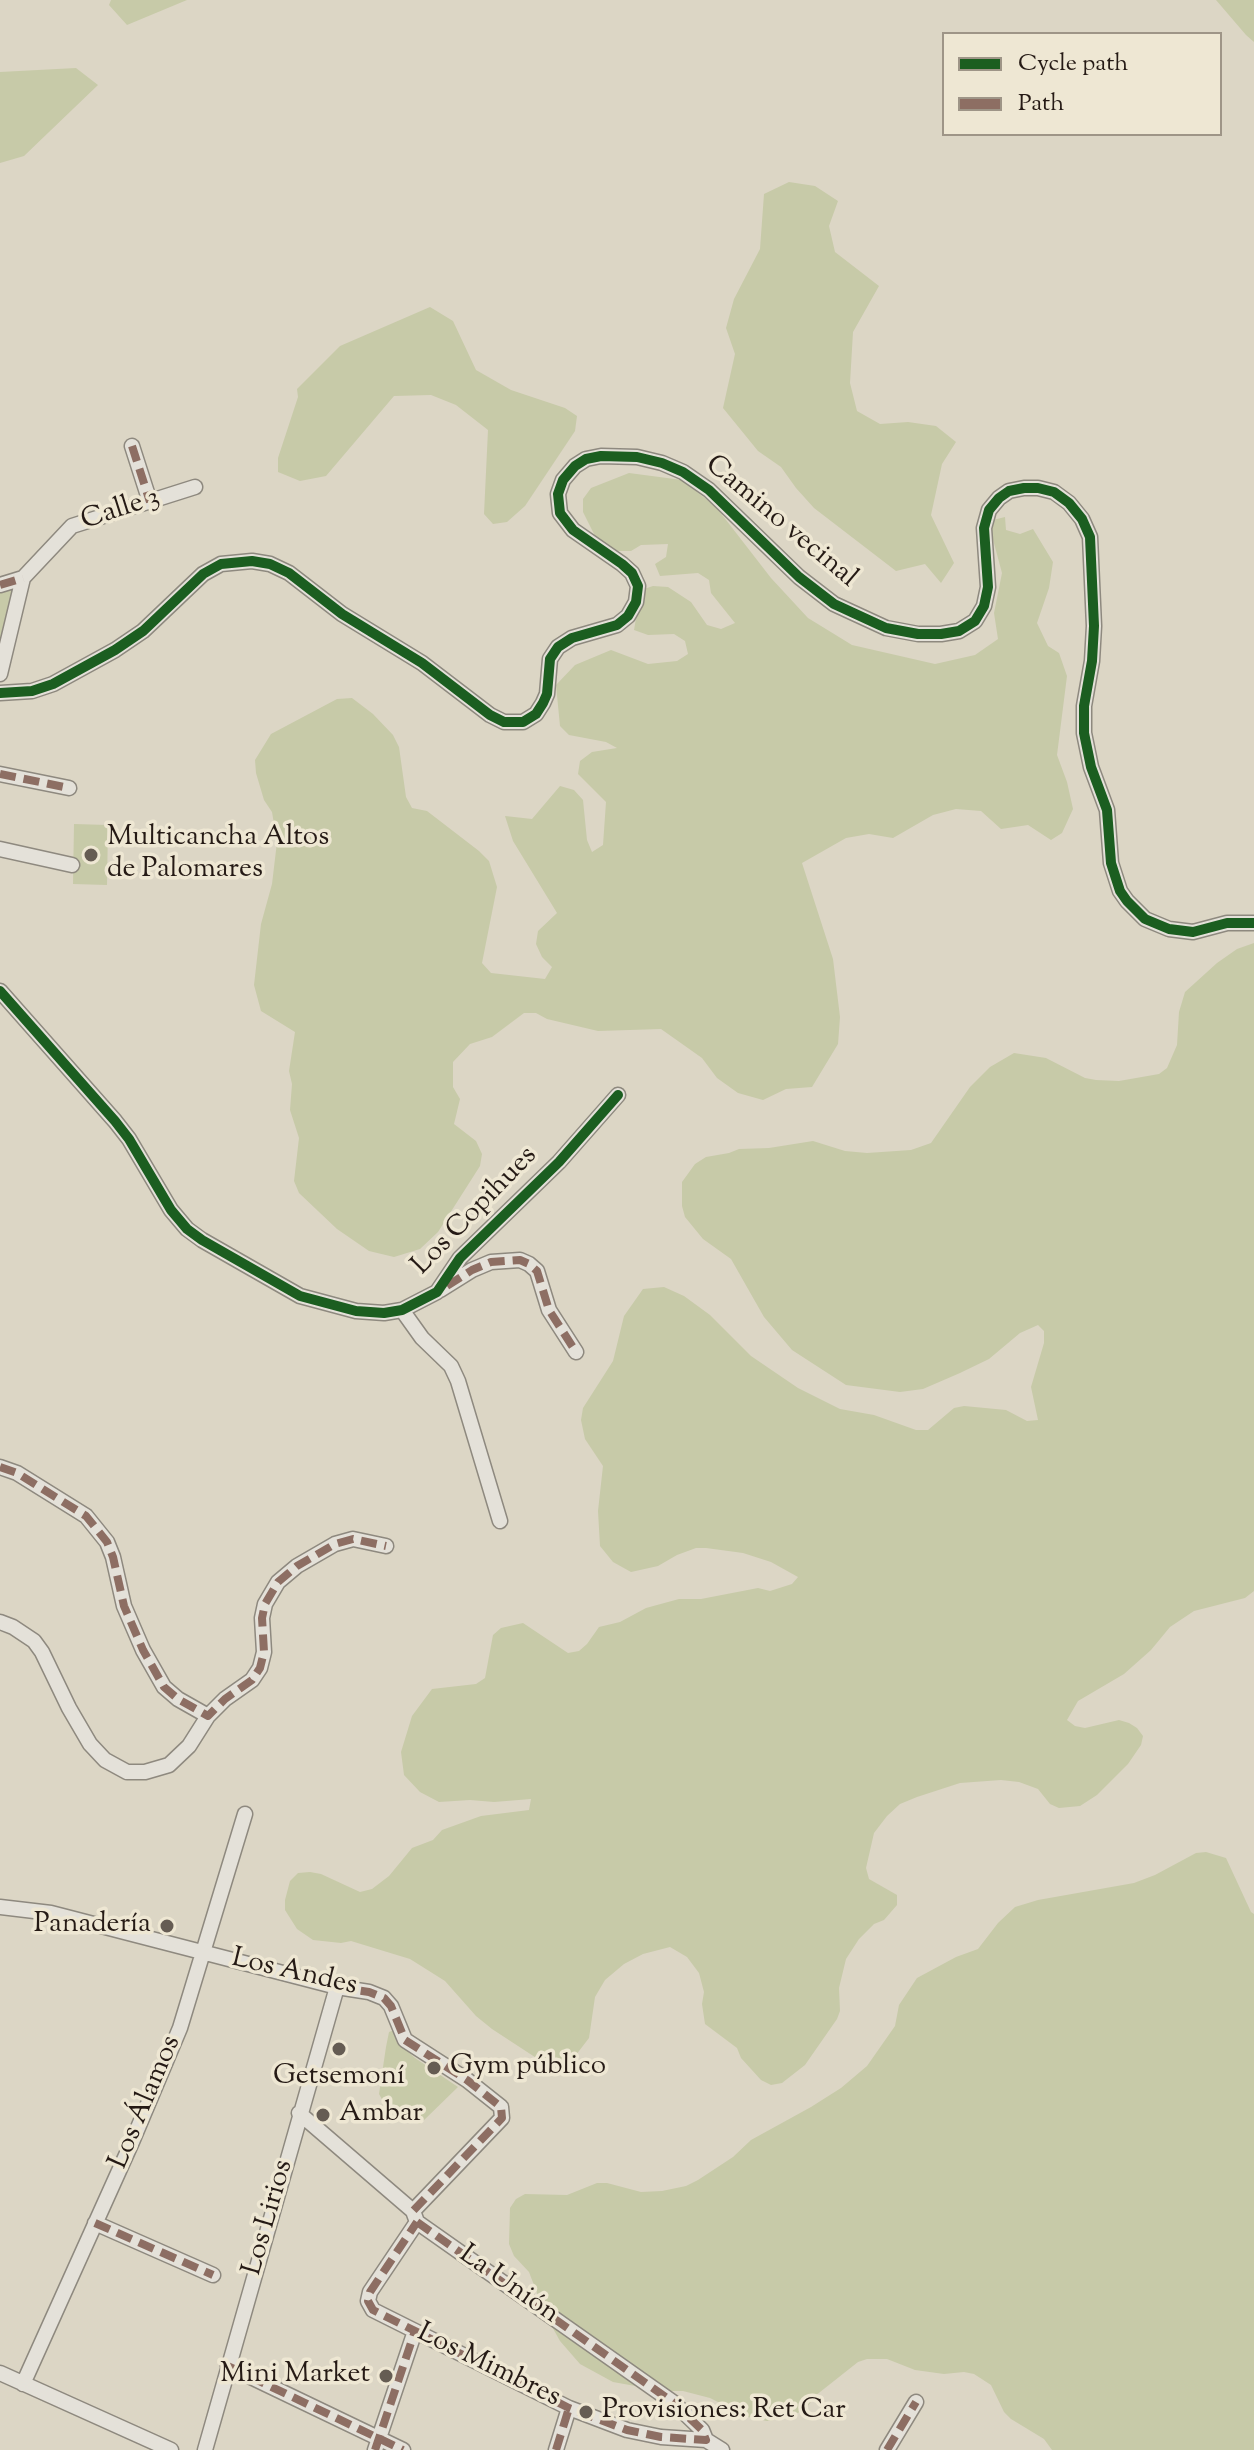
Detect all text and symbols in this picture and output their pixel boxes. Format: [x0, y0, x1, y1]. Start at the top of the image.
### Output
legend [942, 32, 1222, 136]
text: Cycle path [1018, 47, 1128, 81]
text: Path [1018, 87, 1064, 121]
street label: Camino vecinal [697, 450, 863, 596]
street label: Calle 3 [77, 483, 165, 539]
place label: Multicancha Altos de Palomares [107, 822, 329, 888]
marker: Multicancha Altos de Palomares [82, 846, 100, 864]
street label: Los Copihues [406, 1141, 546, 1283]
place label: Panadería [34, 1909, 151, 1943]
marker: Panadería [158, 1917, 176, 1935]
street label: Los Andes [228, 1943, 360, 2005]
street label: Los Álamos [104, 2031, 190, 2175]
marker: Getsemoní [330, 2040, 348, 2058]
place label: Gym público [450, 2051, 606, 2085]
marker: Gym público [425, 2059, 443, 2077]
place label: Getsemoní [273, 2061, 405, 2095]
place label: Ambar [339, 2098, 423, 2132]
marker: Ambar [314, 2106, 332, 2124]
street label: Los Lirios [238, 2156, 302, 2280]
street label: La Unión [451, 2239, 565, 2333]
street label: Los Mimbres [411, 2318, 565, 2416]
place label: Mini Market [220, 2359, 370, 2393]
marker: Mini Market [377, 2367, 395, 2385]
place label: Provisiones: Ret Car [602, 2395, 846, 2429]
marker: Provisiones: Ret Car [577, 2403, 595, 2421]

